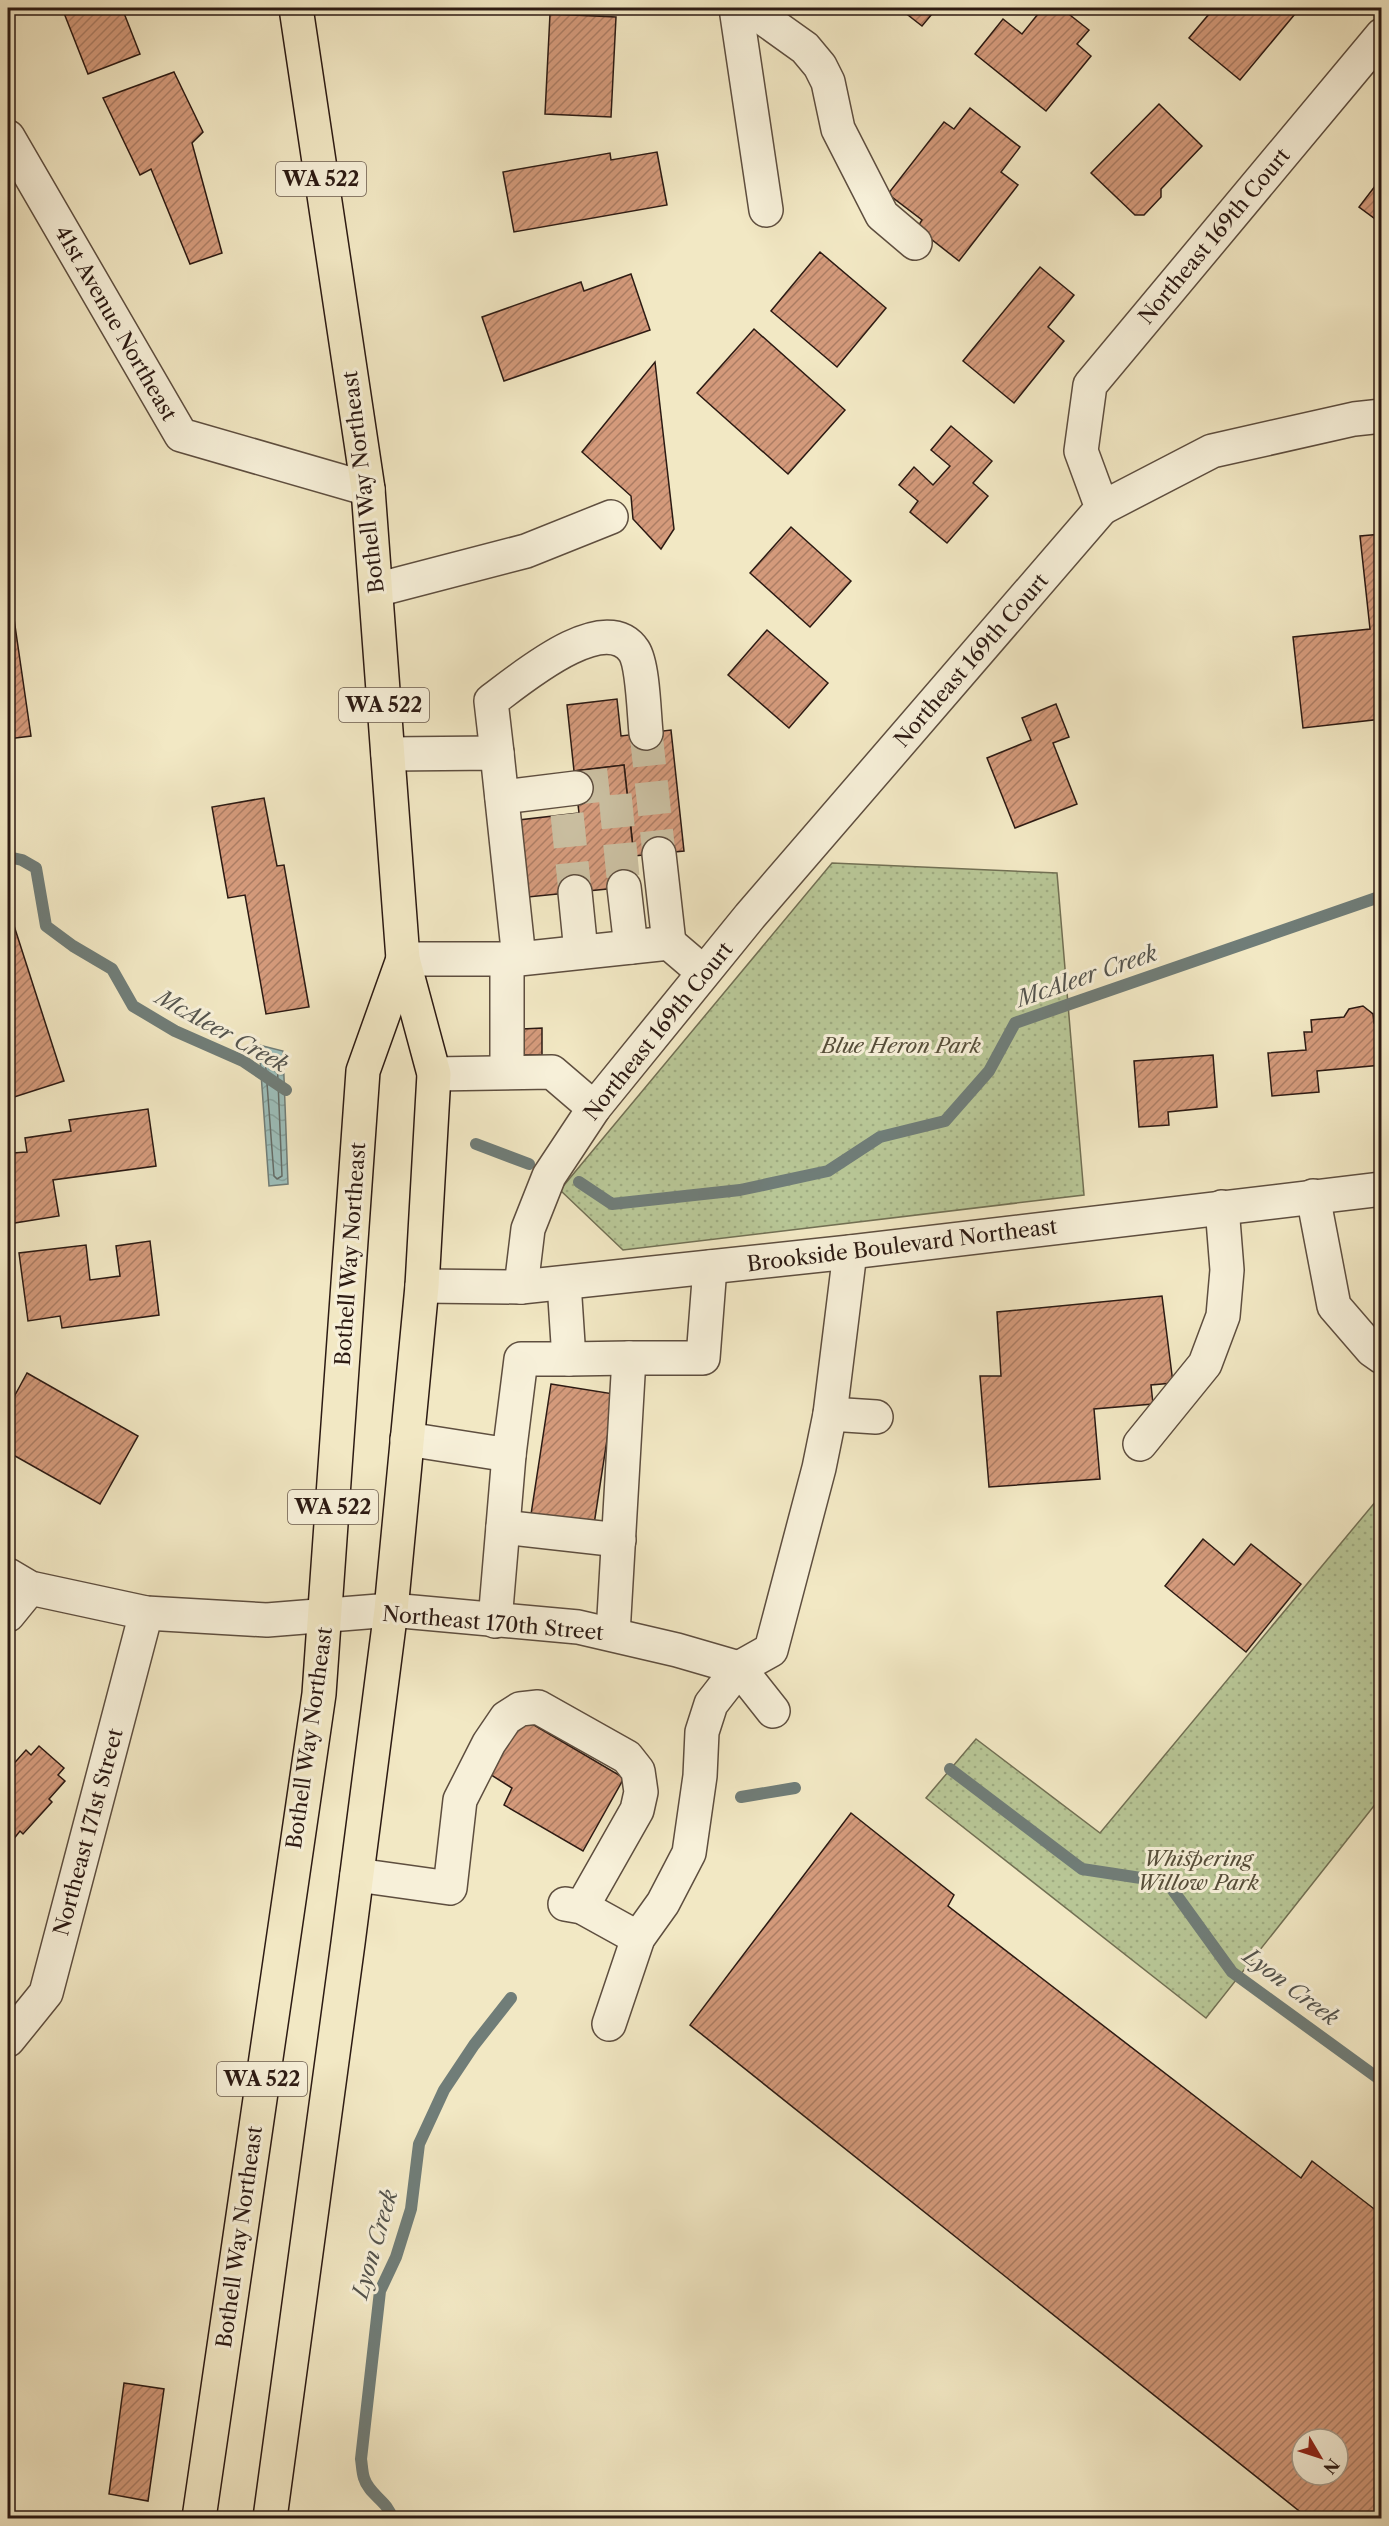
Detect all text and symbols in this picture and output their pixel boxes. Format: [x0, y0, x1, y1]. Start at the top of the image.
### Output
street label: Northeast 169th Court [1133, 143, 1295, 329]
road number: WA 522 [276, 162, 366, 196]
street label: 41st Avenue Northeast [50, 221, 182, 425]
street label: Bothell Way Northeast [337, 369, 389, 595]
street label: Northeast 169th Court [889, 568, 1054, 752]
road number: WA 522 [339, 688, 429, 722]
street label: Northeast 169th Court [578, 936, 738, 1125]
water label: McAleer Creek [1010, 939, 1161, 1014]
water label: McAleer Creek [149, 982, 293, 1079]
park label: Blue Heron Park [819, 1033, 981, 1058]
street label: Bothell Way Northeast [330, 1141, 370, 1367]
street label: Brookside Boulevard Northeast [746, 1214, 1059, 1276]
road number: WA 522 [288, 1490, 378, 1524]
street label: Northeast 170th Street [381, 1601, 605, 1645]
street label: Bothell Way Northeast [281, 1625, 337, 1851]
street label: Northeast 171st Street [48, 1725, 128, 1938]
park label: Whispering Willow Park [1137, 1846, 1259, 1895]
water label: Lyon Creek [1237, 1941, 1344, 2032]
road number: WA 522 [217, 2062, 307, 2096]
street label: Bothell Way Northeast [211, 2124, 267, 2350]
water label: Lyon Creek [346, 2186, 404, 2304]
north arrow [1290, 2427, 1350, 2487]
text: N [1319, 2455, 1344, 2478]

